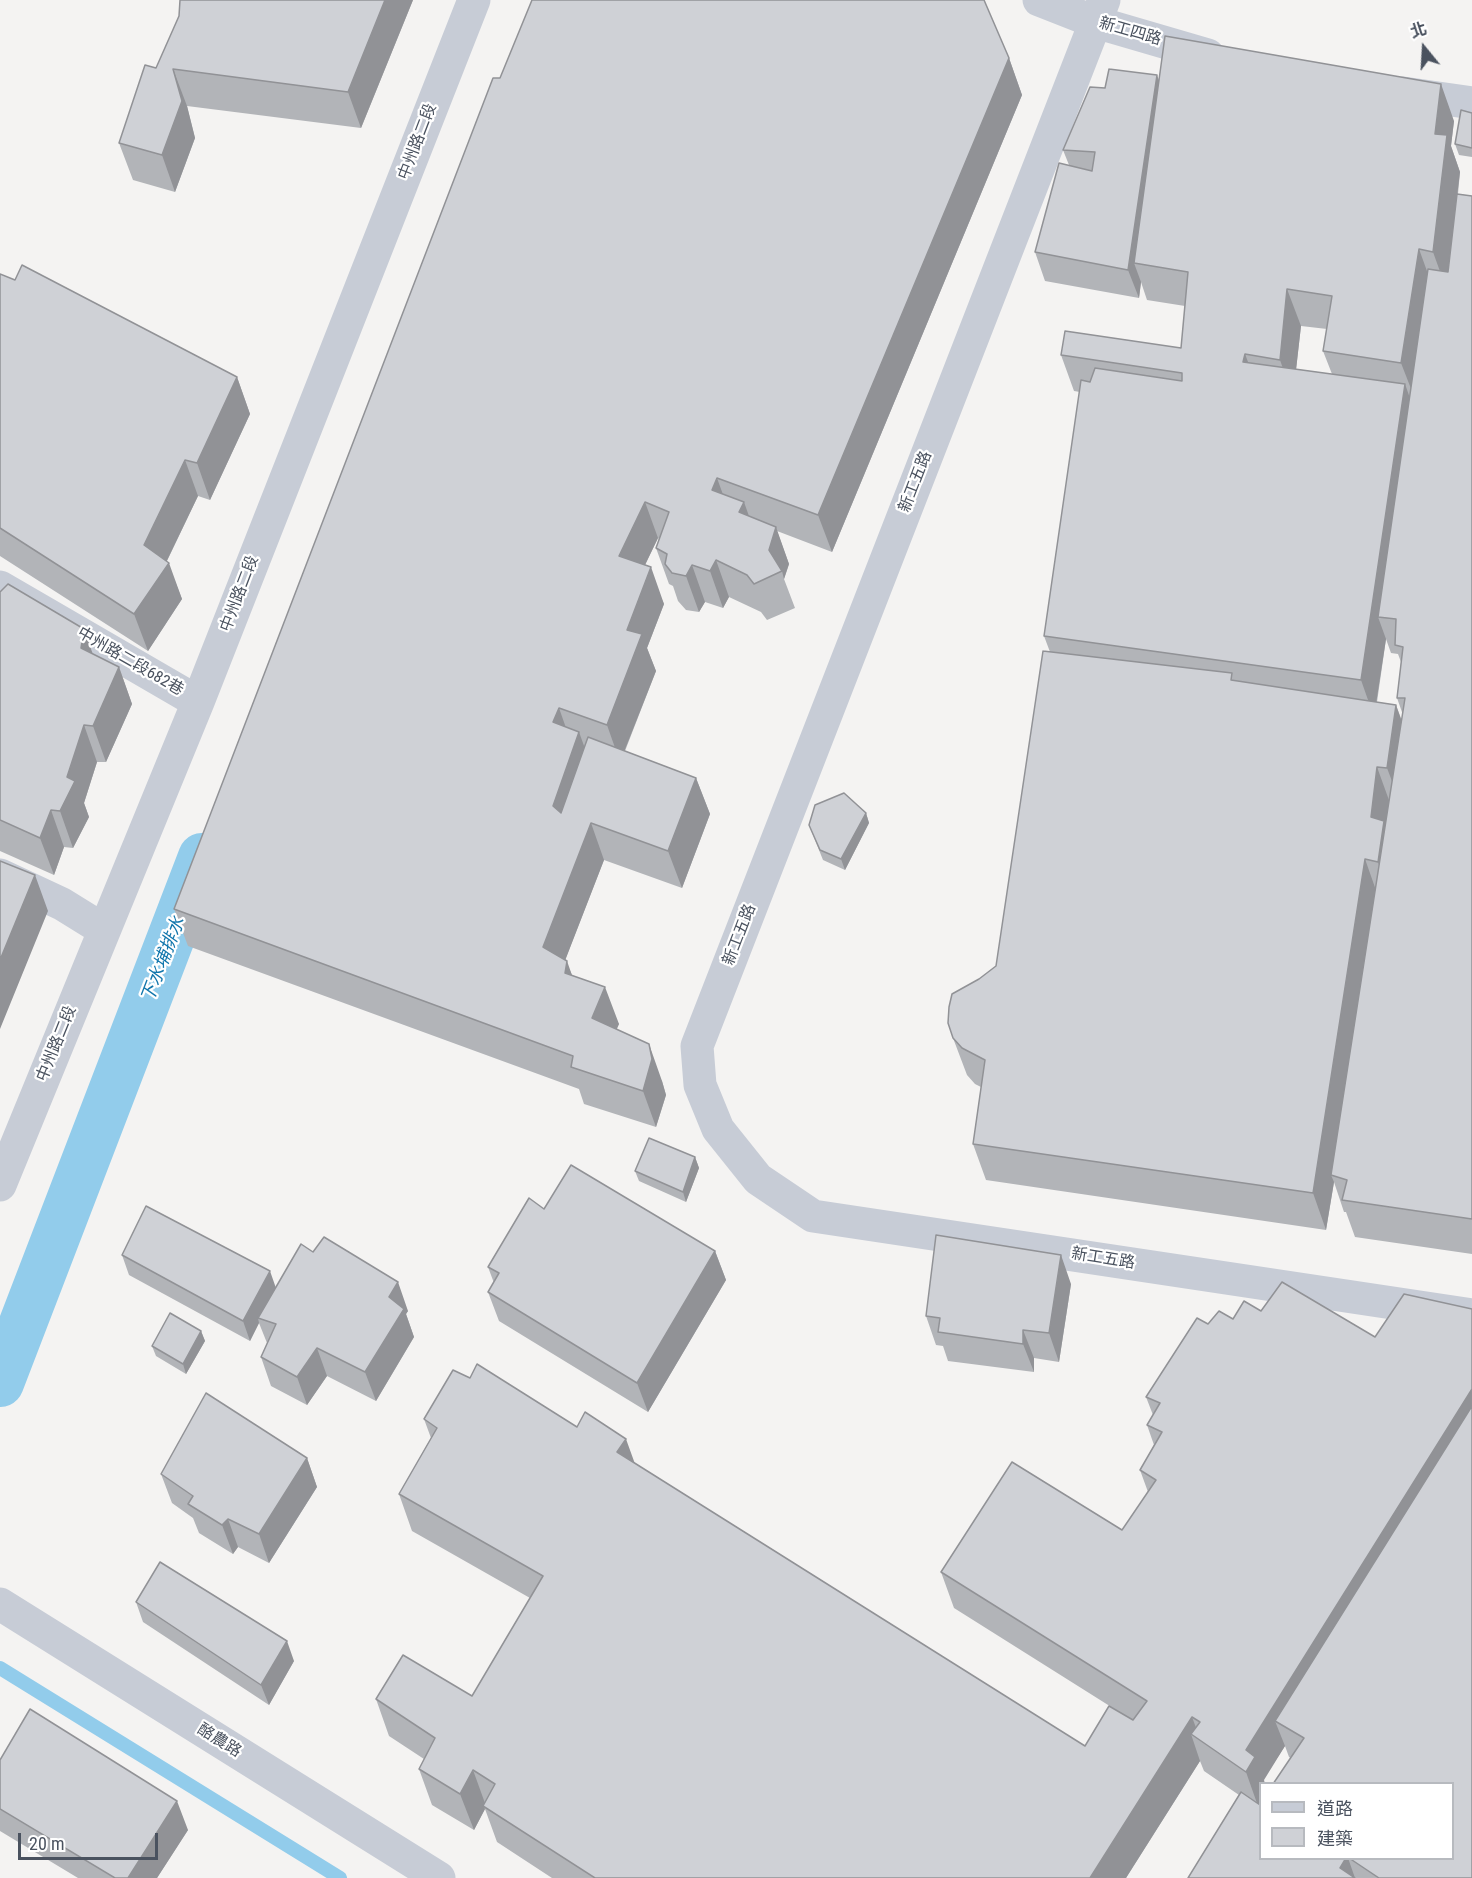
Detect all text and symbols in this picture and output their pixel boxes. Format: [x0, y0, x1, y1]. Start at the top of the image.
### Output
street label: 新工四路 [1097, 14, 1163, 50]
north arrow [1394, 18, 1454, 78]
text: 北 [1408, 19, 1429, 42]
street label: 中州路二段 [395, 101, 441, 183]
street label: 新工五路 [896, 449, 936, 515]
street label: 中州路二段 [217, 553, 263, 635]
street label: 中州路二段682巷 [73, 624, 187, 700]
street label: 新工五路 [720, 902, 760, 968]
water label: 下水埔排水 [138, 914, 190, 1006]
street label: 中州路二段 [33, 1003, 81, 1085]
street label: 新工五路 [1070, 1245, 1136, 1273]
street label: 酪農路 [194, 1720, 244, 1762]
legend [1259, 1782, 1454, 1860]
text: 道路 [1317, 1798, 1353, 1819]
scale bar [21, 1821, 160, 1859]
text: 建築 [1317, 1828, 1353, 1849]
text: 20 m [29, 1833, 64, 1854]

